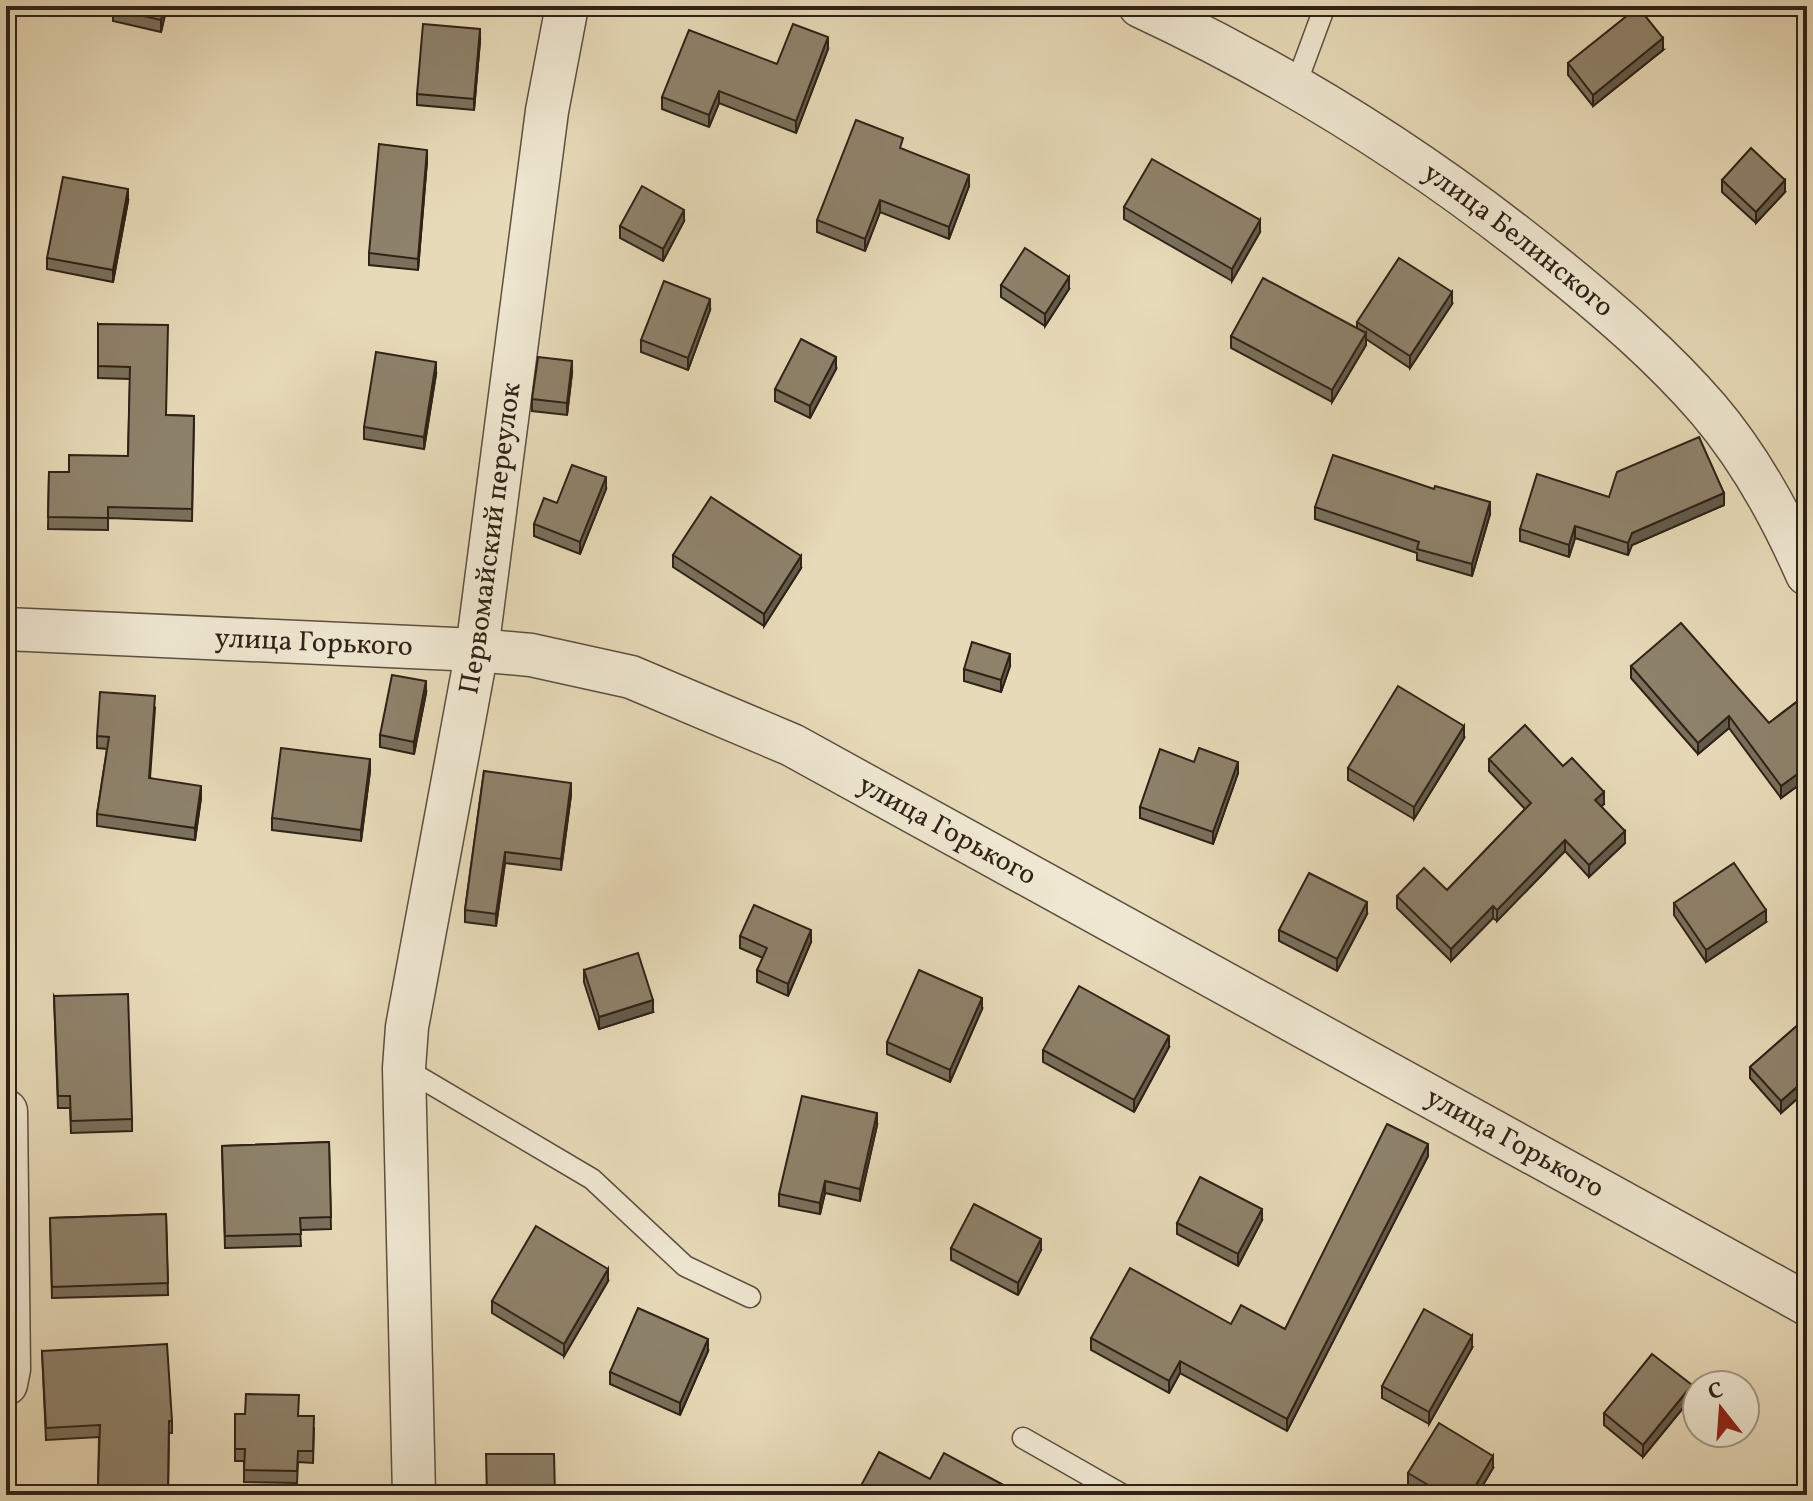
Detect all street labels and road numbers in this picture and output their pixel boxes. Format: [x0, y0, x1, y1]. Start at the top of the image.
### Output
street label: улица Белинского [1415, 154, 1622, 327]
street label: Первомайский переулок [450, 380, 531, 698]
street label: улица Горького [214, 619, 414, 667]
street label: улица Горького [851, 766, 1043, 895]
street label: улица Горького [1419, 1078, 1611, 1208]

